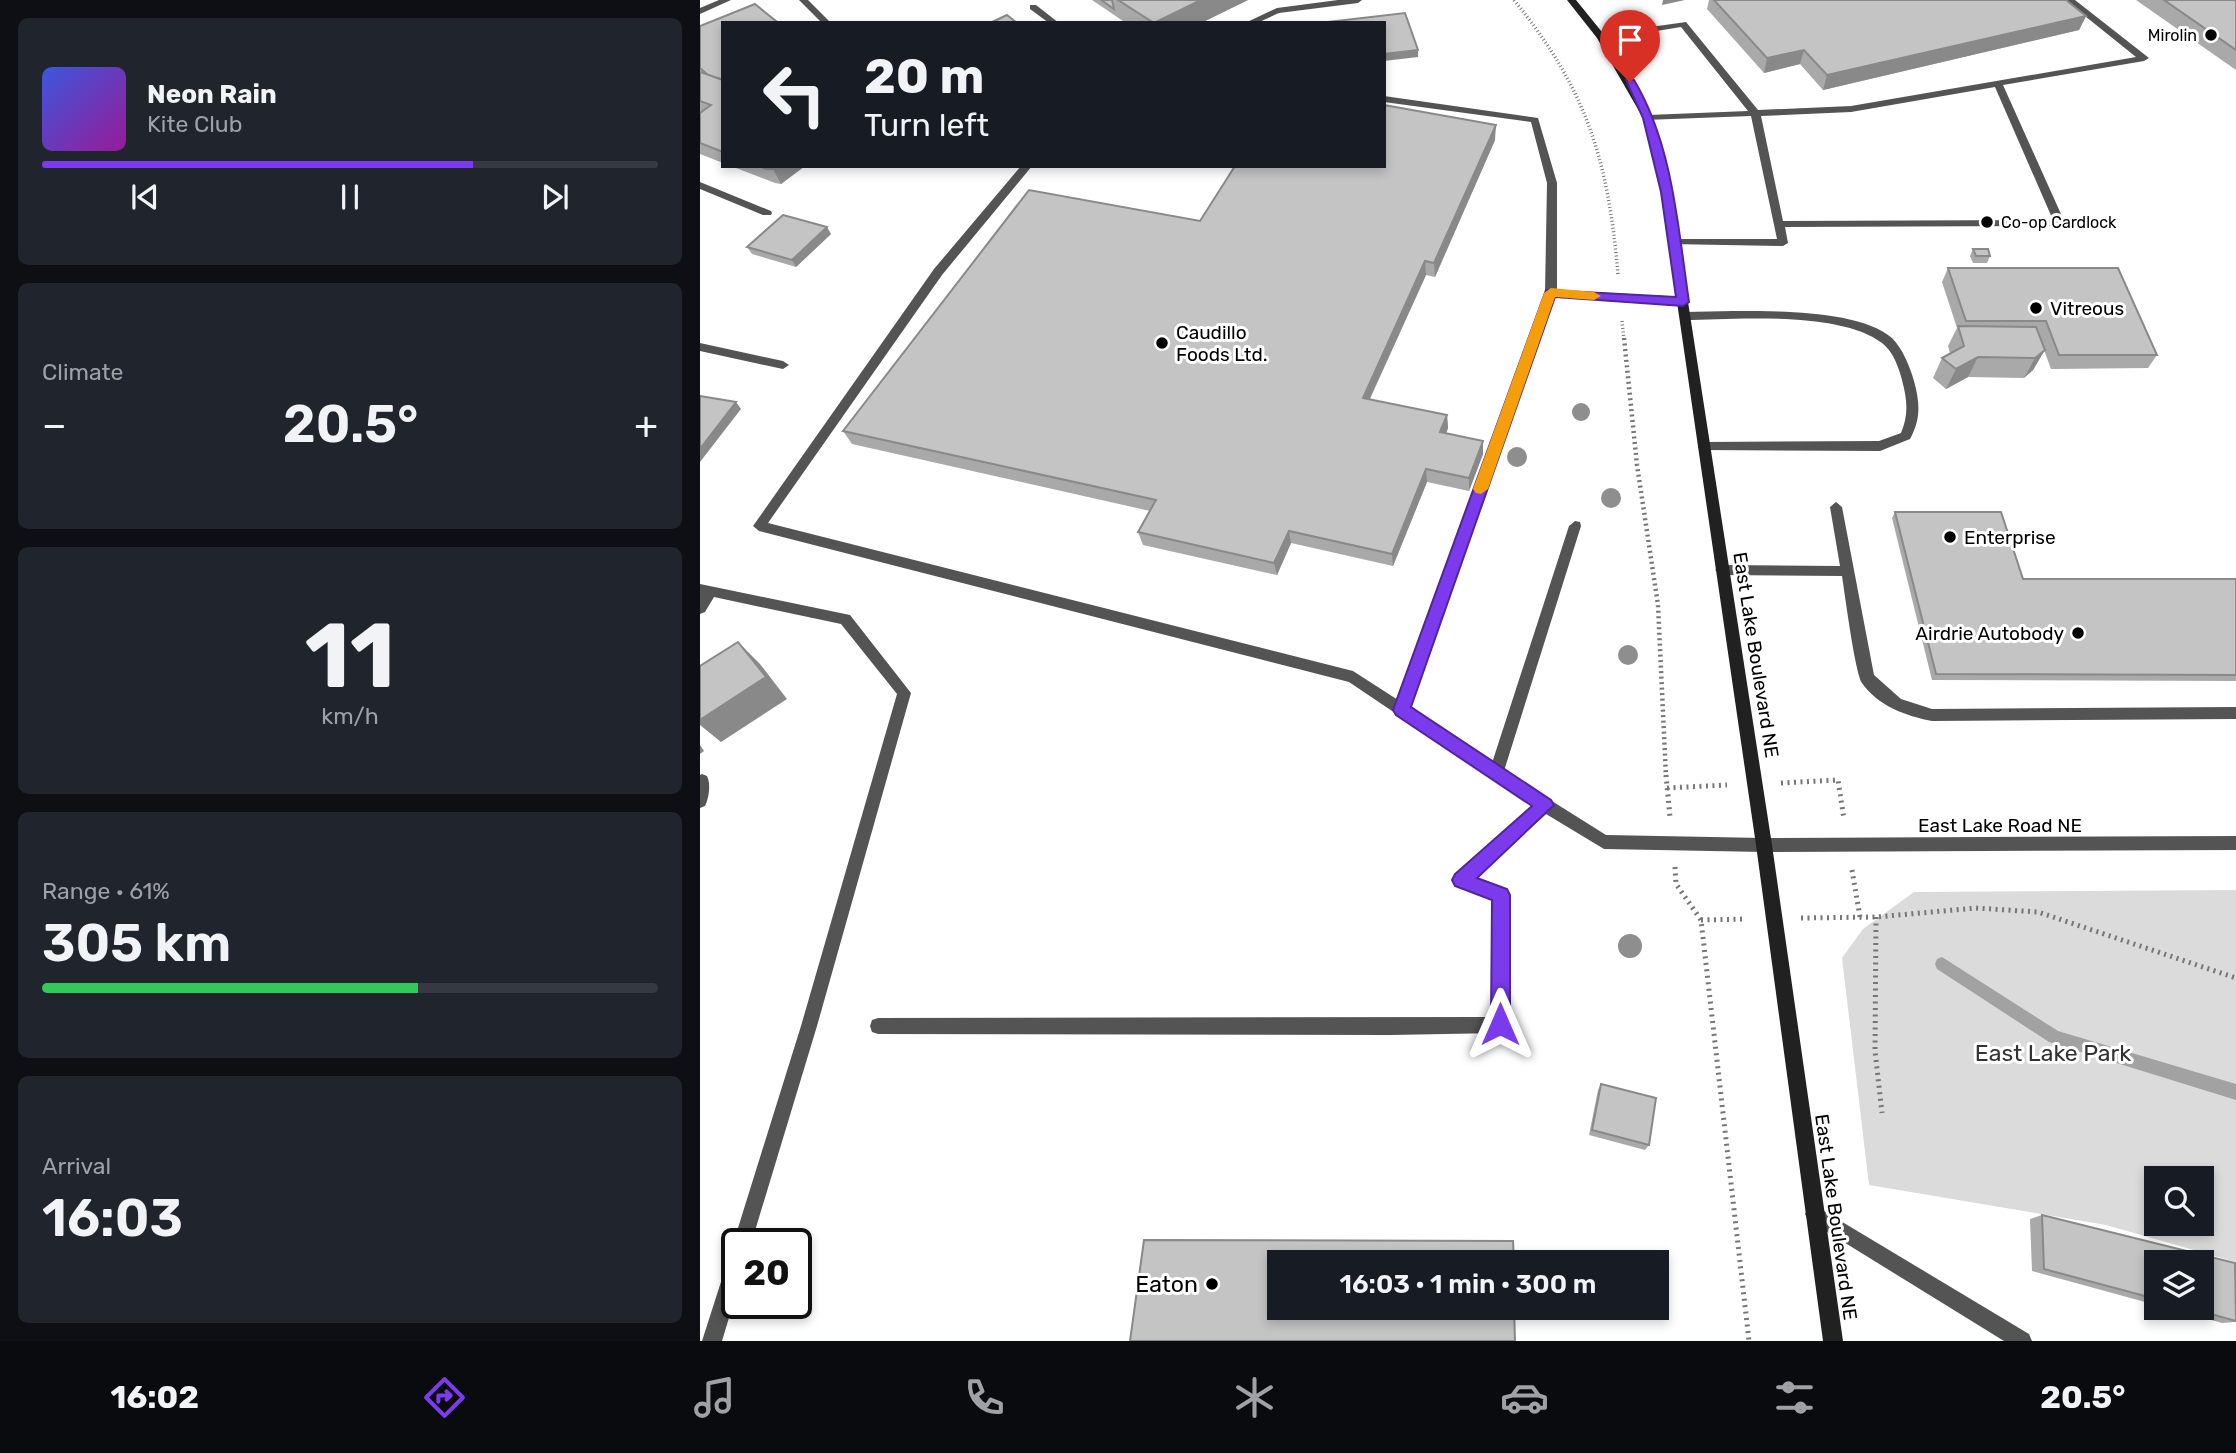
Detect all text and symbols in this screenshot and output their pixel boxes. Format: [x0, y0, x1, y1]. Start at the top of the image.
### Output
pin [1600, 10, 1660, 82]
icon: arrive [1611, 21, 1649, 59]
place label: Mirolin [2148, 26, 2197, 45]
marker: Mirolin [2203, 27, 2219, 43]
text: 20 m [864, 47, 985, 105]
icon: left [749, 49, 840, 140]
text: Neon Rain [147, 79, 277, 110]
text: Turn left [864, 106, 989, 144]
text: Kite Club [147, 110, 242, 138]
icon: previous [126, 178, 164, 216]
icon: pause [331, 178, 369, 216]
icon: next [536, 178, 574, 216]
place label: Co-op Cardlock [2001, 213, 2117, 232]
marker: Co-op Cardlock [1979, 214, 1995, 230]
place label: Vitreous [2050, 297, 2124, 320]
marker: Vitreous [2028, 300, 2044, 316]
place label: Caudillo Foods Ltd. [1176, 321, 1268, 366]
marker: Caudillo Foods Ltd. [1154, 335, 1170, 351]
text: Climate [42, 358, 123, 386]
text: 20.5° [283, 393, 418, 455]
text: − [42, 402, 67, 448]
text: + [634, 402, 658, 448]
place label: Enterprise [1964, 526, 2056, 549]
marker: Enterprise [1942, 529, 1958, 545]
street label: East Lake Boulevard NE [1728, 551, 1784, 759]
text: 11 [305, 602, 395, 710]
place label: Airdrie Autobody [1915, 622, 2064, 645]
marker: Airdrie Autobody [2070, 625, 2086, 641]
text: km/h [321, 702, 379, 730]
street label: East Lake Road NE [1918, 814, 2082, 837]
text: Range · 61% [42, 877, 170, 905]
text: 305 km [42, 912, 231, 974]
position arrow [1463, 987, 1537, 1061]
park label: East Lake Park [1975, 1039, 2131, 1067]
street label: East Lake Boulevard NE [1810, 1112, 1862, 1322]
text: Arrival [42, 1152, 111, 1180]
map controls [2144, 1166, 2214, 1320]
button: search [2144, 1166, 2214, 1236]
text: 16:03 [42, 1187, 183, 1249]
speed limit sign: 20 [721, 1228, 812, 1319]
button: layers [2144, 1250, 2214, 1320]
text: 16:03 · 1 min · 300 m [1340, 1269, 1596, 1300]
place label: Eaton [1135, 1270, 1198, 1298]
marker: Eaton [1204, 1276, 1220, 1292]
icon: directions [420, 1373, 469, 1422]
icon: music [690, 1373, 739, 1422]
icon: phone [960, 1373, 1009, 1422]
icon: climate [1230, 1373, 1279, 1422]
icon: car [1500, 1373, 1549, 1422]
icon: filters [1770, 1373, 1819, 1422]
text: 16:02 [111, 1378, 199, 1416]
text: 20.5° [2040, 1378, 2125, 1416]

